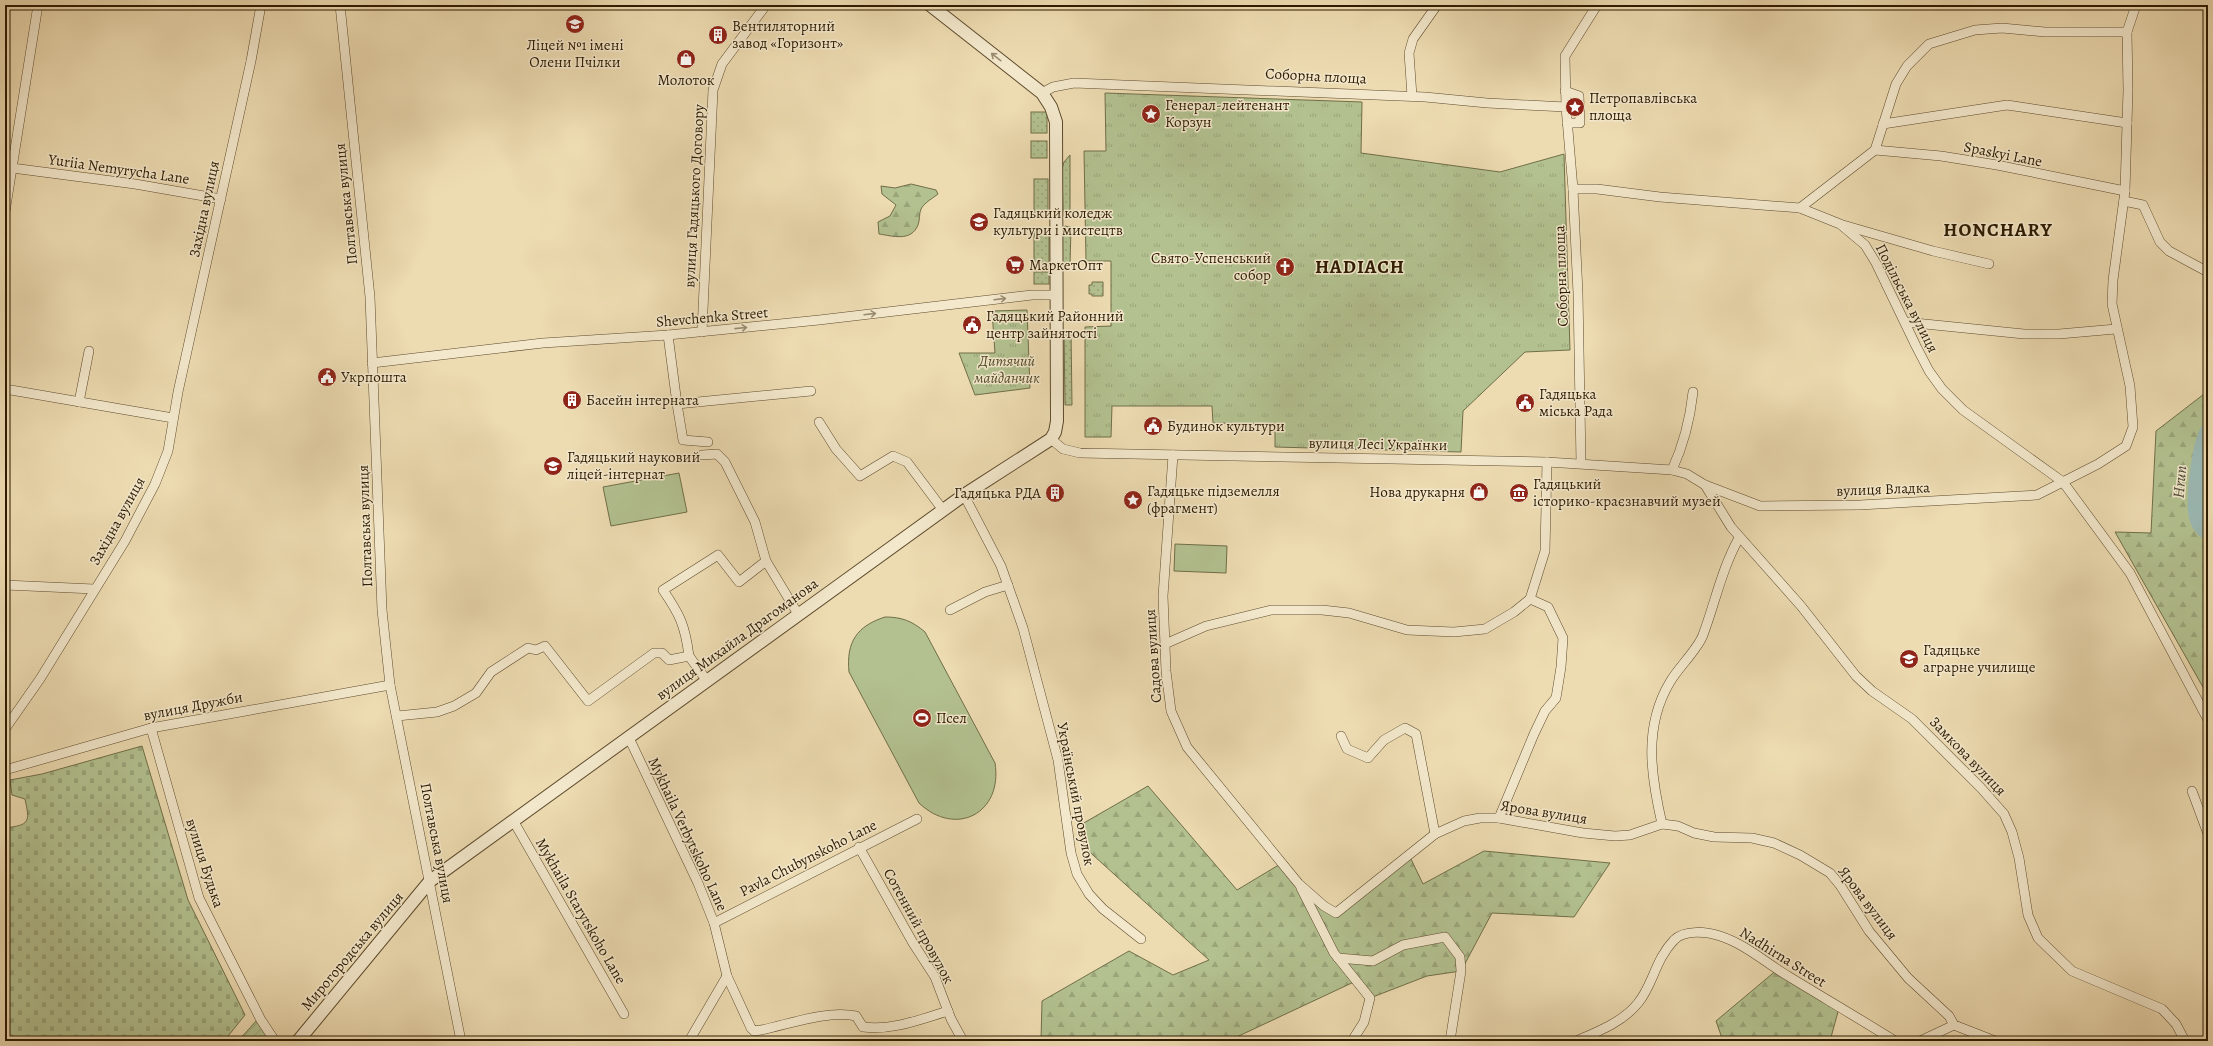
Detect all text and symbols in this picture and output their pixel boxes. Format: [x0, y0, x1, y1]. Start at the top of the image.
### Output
school or university icon: Ліцей №1 імені Олени Пчілки [564, 13, 586, 35]
place label: Вентиляторний завод «Горизонт» [732, 16, 844, 53]
building icon: Вентиляторний завод «Горизонт» [707, 24, 729, 46]
place label: Ліцей №1 імені Олени Пчілки [526, 35, 624, 72]
shop icon: Молоток [675, 48, 697, 70]
one-way arrow [991, 53, 1002, 61]
street label: Соборна площа [1265, 63, 1367, 89]
place label: Молоток [657, 70, 715, 90]
place label: Петропавлівська площа [1589, 88, 1697, 125]
place label: Генерал-лейтенант Корзун [1165, 95, 1290, 132]
place icon: Петропавлівська площа [1564, 96, 1586, 118]
place icon: Генерал-лейтенант Корзун [1140, 103, 1162, 125]
street label: вулиця Гадяцького Договору [679, 104, 709, 288]
street label: Spaskyi Lane [1962, 137, 2044, 171]
street label: Полтавська вулиця [330, 142, 362, 266]
street label: Yuriia Nemyrycha Lane [46, 149, 191, 189]
street label: Західна вулиця [184, 159, 224, 259]
place label: Гадяцький коледж культури і мистецтв [993, 203, 1123, 240]
school or university icon: Гадяцький коледж культури і мистецтв [968, 211, 990, 233]
district label: HONCHARY [1943, 217, 2053, 243]
street label: Соборна площа [1549, 225, 1573, 327]
street label: Подільська вулиця [1871, 240, 1943, 356]
place label: Свято-Успенський собор [1151, 248, 1271, 285]
supermarket icon: МаркетОпт [1004, 254, 1026, 276]
district label: HADIACH [1315, 254, 1405, 280]
place label: МаркетОпт [1029, 255, 1103, 275]
church icon: Свято-Успенський собор [1274, 256, 1296, 278]
one-way arrow [993, 295, 1006, 303]
street label: Shevchenka Street [655, 302, 769, 332]
place label: Гадяцький Районний центр зайнятості [986, 306, 1124, 343]
one-way arrow [863, 311, 876, 318]
public building icon: Гадяцький Районний центр зайнятості [961, 314, 983, 336]
one-way arrow [734, 325, 747, 332]
park label: Дитячий майданчик [973, 351, 1040, 388]
public building icon: Укрпошта [316, 366, 338, 388]
place label: Укрпошта [341, 367, 407, 387]
place label: Гадяцька міська Рада [1539, 384, 1613, 421]
building icon: Басейн інтерната [561, 389, 583, 411]
place label: Басейн інтерната [586, 390, 699, 410]
public building icon: Гадяцька міська Рада [1514, 392, 1536, 414]
public building icon: Будинок культури [1142, 415, 1164, 437]
place label: Будинок культури [1167, 416, 1285, 436]
street label: вулиця Лесі Українки [1308, 433, 1448, 455]
place label: Гадяцький науковий ліцей-інтернат [567, 447, 700, 484]
school or university icon: Гадяцький науковий ліцей-інтернат [542, 455, 564, 477]
street label: Полтавська вулиця [353, 465, 377, 587]
water label: Hrun [2168, 465, 2192, 499]
street label: Західна вулиця [84, 473, 150, 569]
place label: Гадяцький історико-краєзнавчий музей [1533, 474, 1721, 511]
street label: вулиця Владка [1836, 477, 1930, 501]
place label: Гадяцьке підземелля (фрагмент) [1147, 481, 1280, 518]
shop icon: Нова друкарня [1468, 481, 1490, 503]
building icon: Гадяцька РДА [1044, 482, 1066, 504]
place label: Нова друкарня [1369, 482, 1465, 502]
museum icon: Гадяцький історико-краєзнавчий музей [1508, 482, 1530, 504]
place label: Гадяцька РДА [954, 483, 1041, 503]
place icon: Гадяцьке підземелля (фрагмент) [1122, 489, 1144, 511]
street label: вулиця Михайла Драгоманова [652, 573, 822, 705]
street label: Садова вулиця [1140, 608, 1166, 704]
place label: Гадяцьке аграрне училище [1923, 640, 2036, 677]
school or university icon: Гадяцьке аграрне училище [1898, 648, 1920, 670]
street label: вулиця Дружби [142, 687, 245, 725]
sports icon: Псел [911, 707, 933, 729]
place label: Псел [936, 708, 967, 728]
street label: Замкова вулиця [1925, 712, 2011, 800]
street label: Український провулок [1052, 721, 1100, 868]
street label: Mykhaila Verbytskoho Lane [644, 754, 733, 914]
street label: Полтавська вулиця [416, 781, 458, 905]
street label: Ярова вулиця [1499, 795, 1589, 829]
street label: Pavla Chubynskoho Lane [736, 815, 880, 901]
street label: вулиця Будька [181, 816, 229, 910]
street label: Mykhaila Starytskoho Lane [531, 834, 631, 988]
street label: Ярова вулиця [1834, 862, 1902, 944]
street label: Сотенний провулок [879, 865, 959, 987]
street label: Мирогородська вулиця [296, 887, 408, 1015]
street label: Nadhirna Street [1736, 922, 1830, 992]

